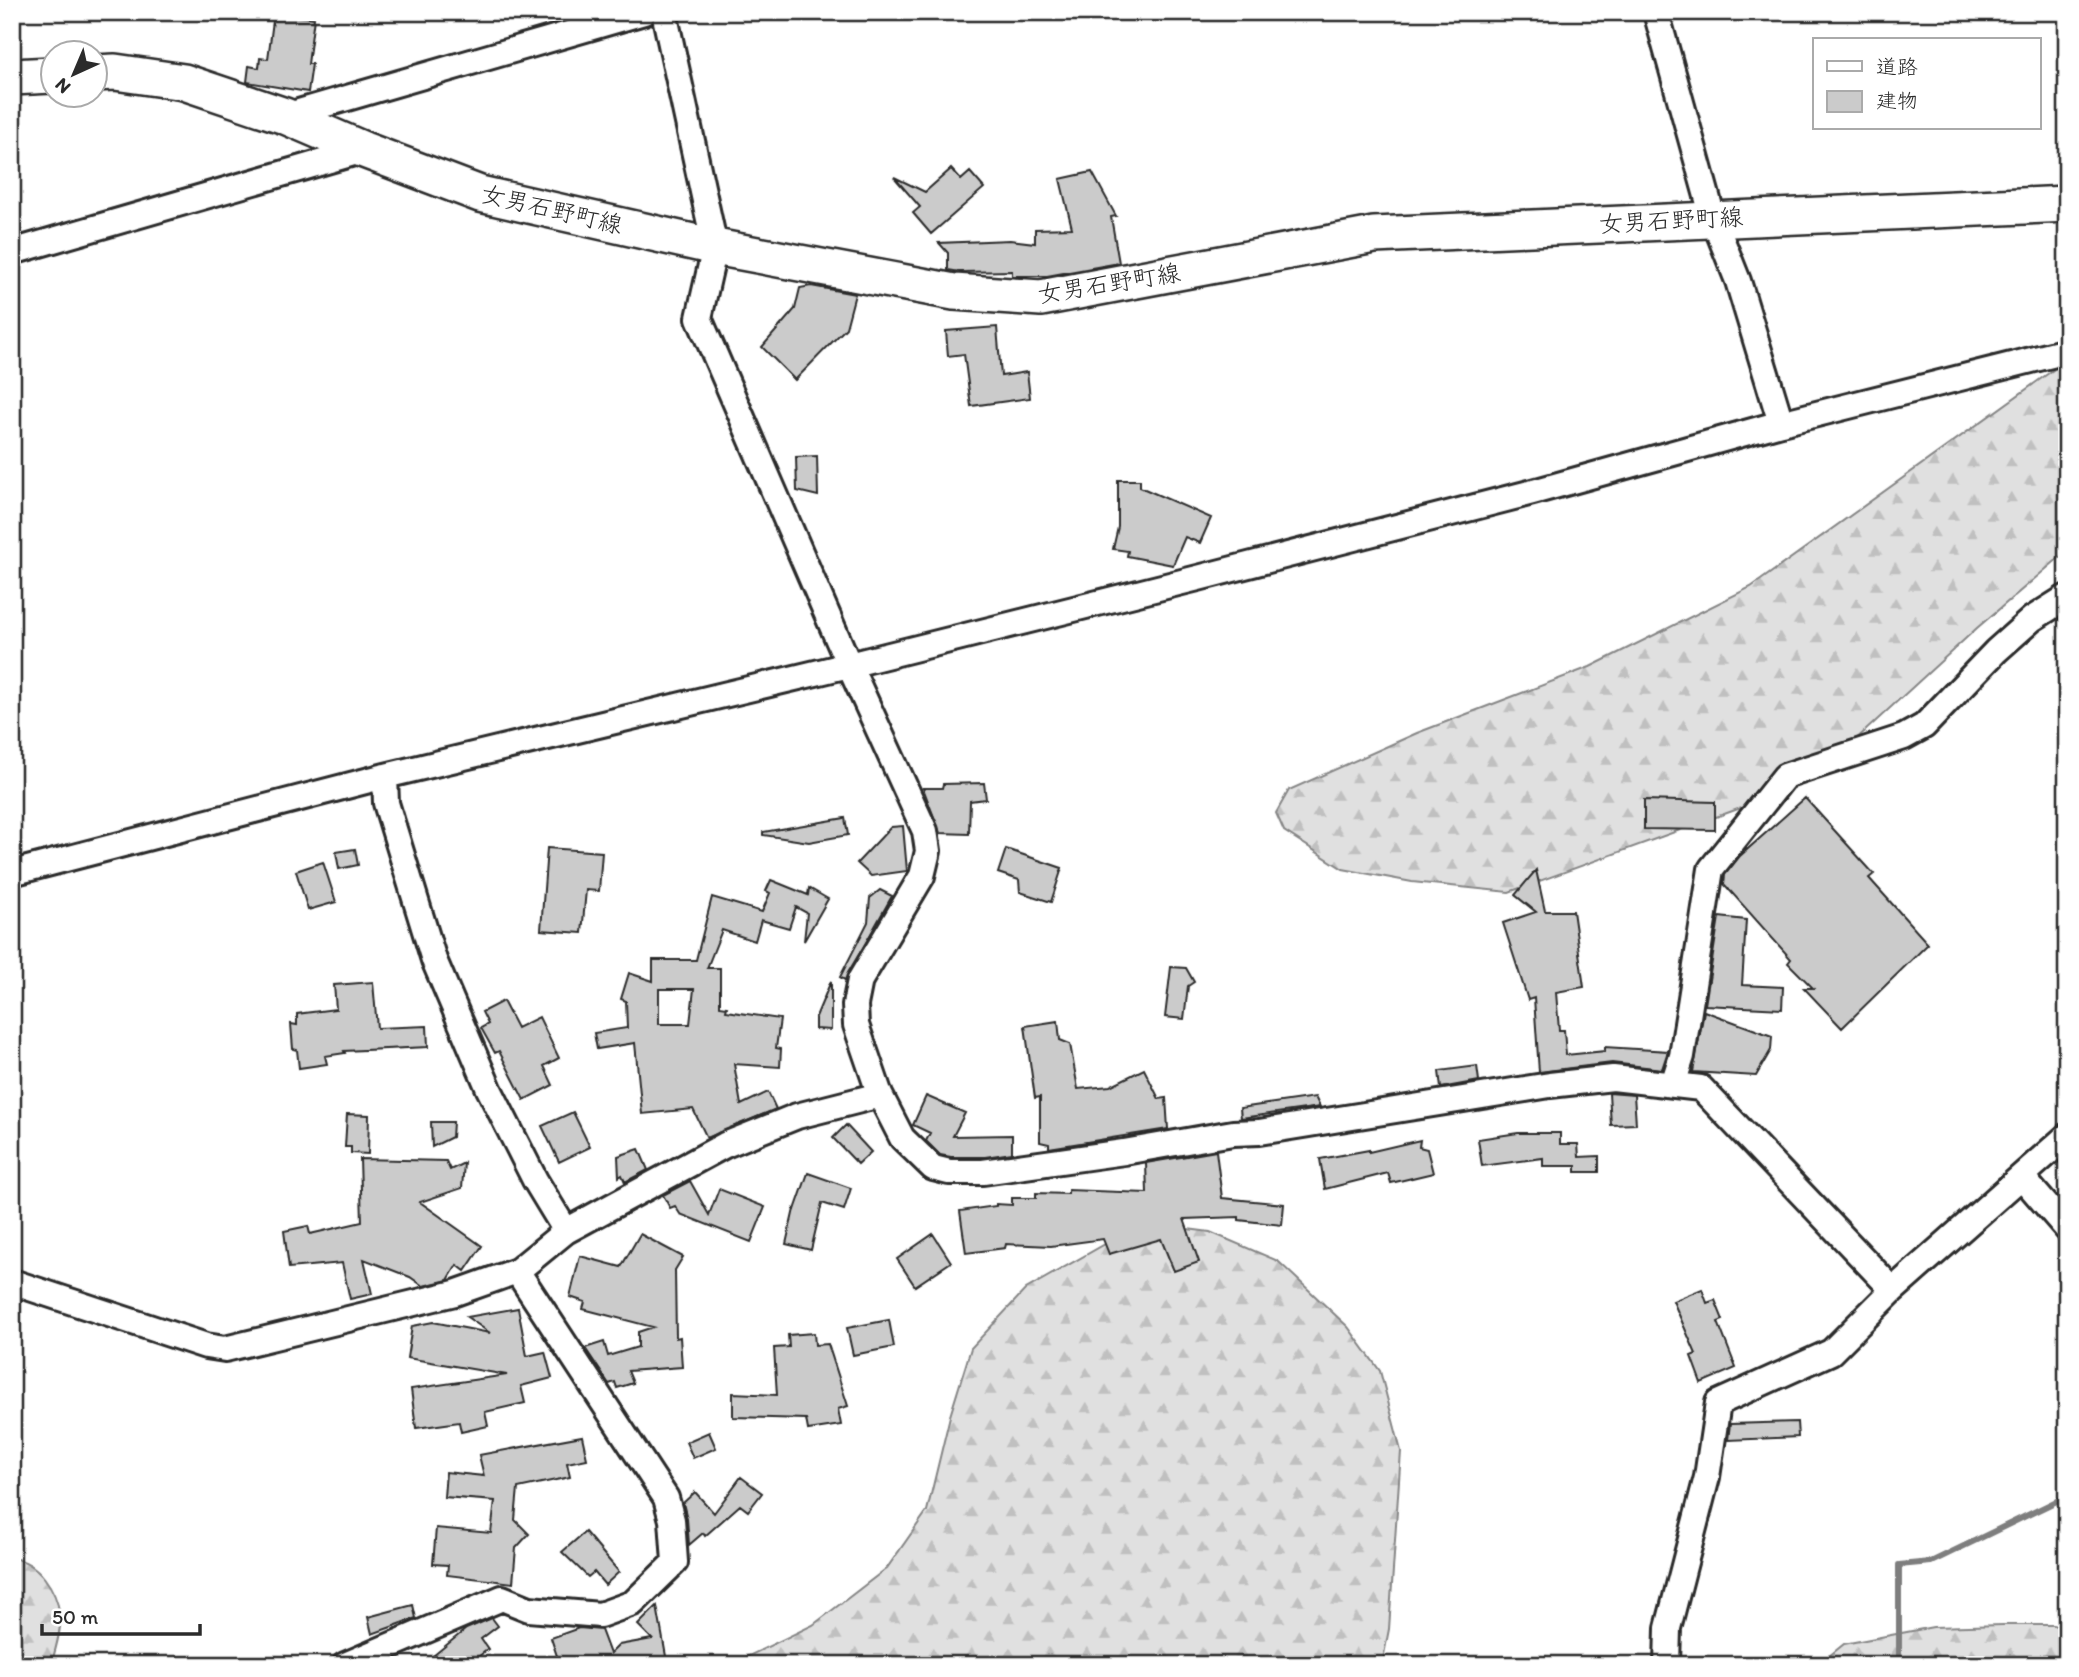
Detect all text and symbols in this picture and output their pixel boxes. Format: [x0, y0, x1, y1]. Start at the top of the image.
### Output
north arrow [38, 38, 108, 108]
legend [1813, 38, 2040, 130]
text: 道路 [1876, 54, 1918, 79]
text: N [50, 73, 75, 99]
text: 建物 [1876, 88, 1918, 113]
street label: 女男石野町線 [479, 179, 625, 239]
street label: 女男石野町線 [1598, 202, 1744, 238]
street label: 女男石野町線 [1036, 257, 1182, 309]
scale bar [42, 1593, 200, 1637]
text: 50 m [52, 1604, 99, 1629]

